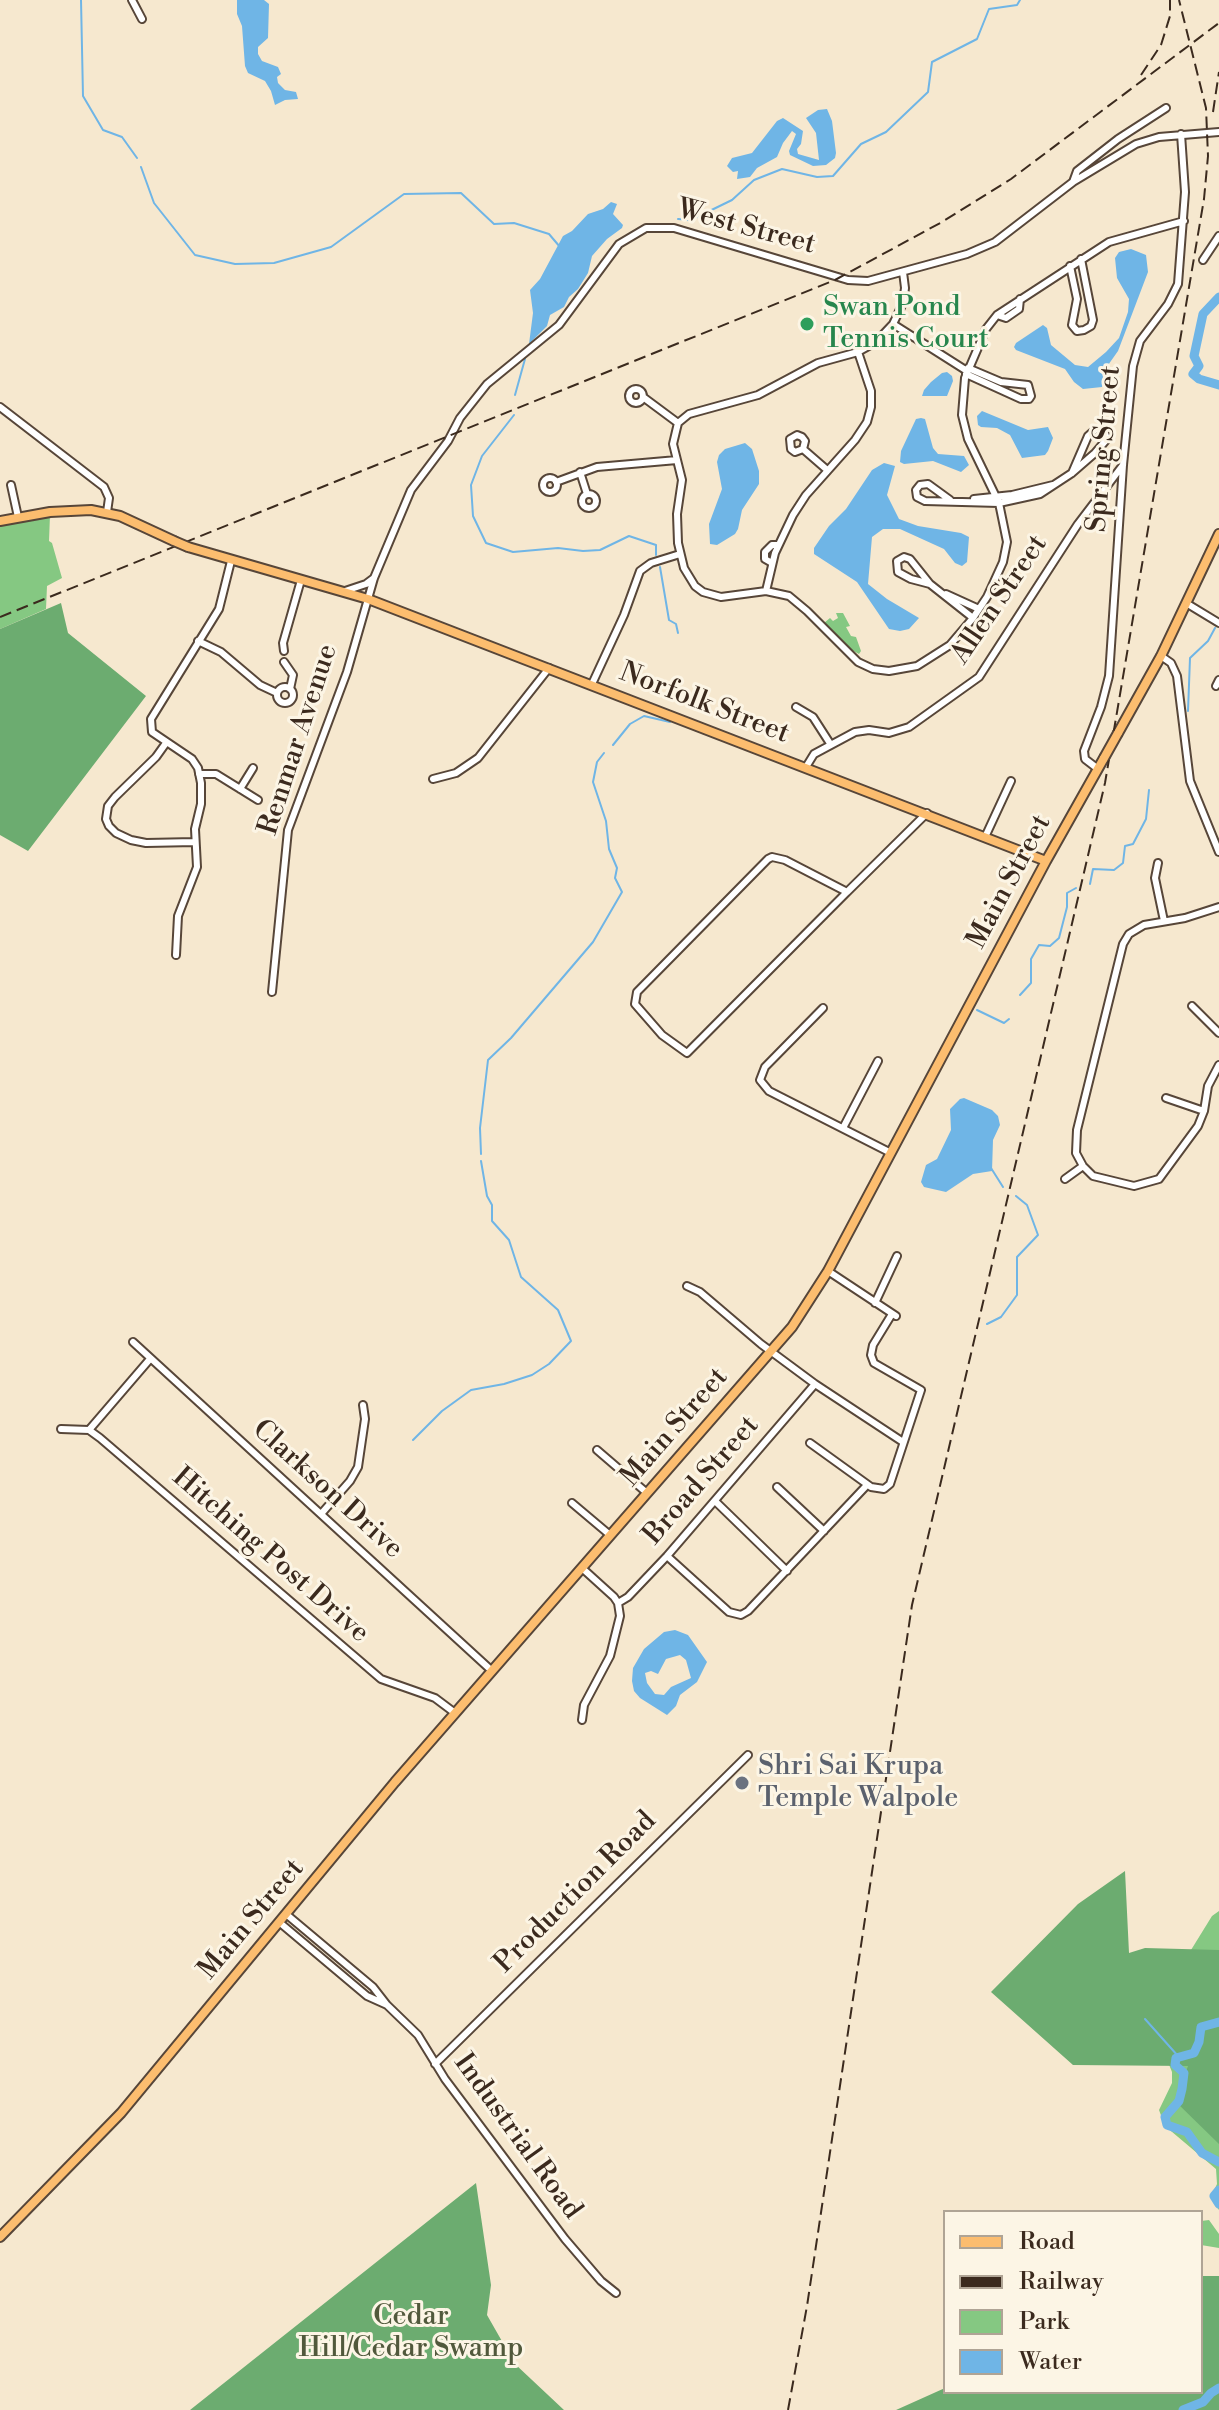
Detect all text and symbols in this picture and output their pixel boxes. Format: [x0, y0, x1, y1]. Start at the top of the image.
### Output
street label: West Street [673, 193, 819, 263]
place label: Swan Pond Tennis Court [823, 291, 989, 357]
marker: Swan Pond Tennis Court [798, 315, 816, 333]
street label: Spring Street [1081, 364, 1129, 534]
street label: Allen Street [945, 529, 1055, 671]
street label: Renmar Avenue [252, 640, 346, 840]
street label: Norfolk Street [614, 656, 794, 752]
street label: Main Street [961, 809, 1059, 955]
street label: Main Street [614, 1362, 736, 1494]
street label: Broad Street [637, 1410, 767, 1552]
street label: Clarkson Drive [245, 1414, 409, 1566]
street label: Hitching Post Drive [165, 1461, 375, 1651]
place label: Shri Sai Krupa Temple Walpole [758, 1750, 959, 1816]
marker: Shri Sai Krupa Temple Walpole [733, 1774, 751, 1792]
street label: Production Road [488, 1805, 664, 1981]
street label: Main Street [192, 1853, 312, 1987]
street label: Industrial Road [446, 2048, 588, 2226]
legend [943, 2210, 1203, 2394]
text: Road [1019, 2227, 1075, 2257]
text: Railway [1019, 2267, 1104, 2297]
park label: Cedar Hill/Cedar Swamp [299, 2300, 523, 2366]
text: Park [1019, 2307, 1069, 2337]
text: Water [1019, 2347, 1082, 2377]

